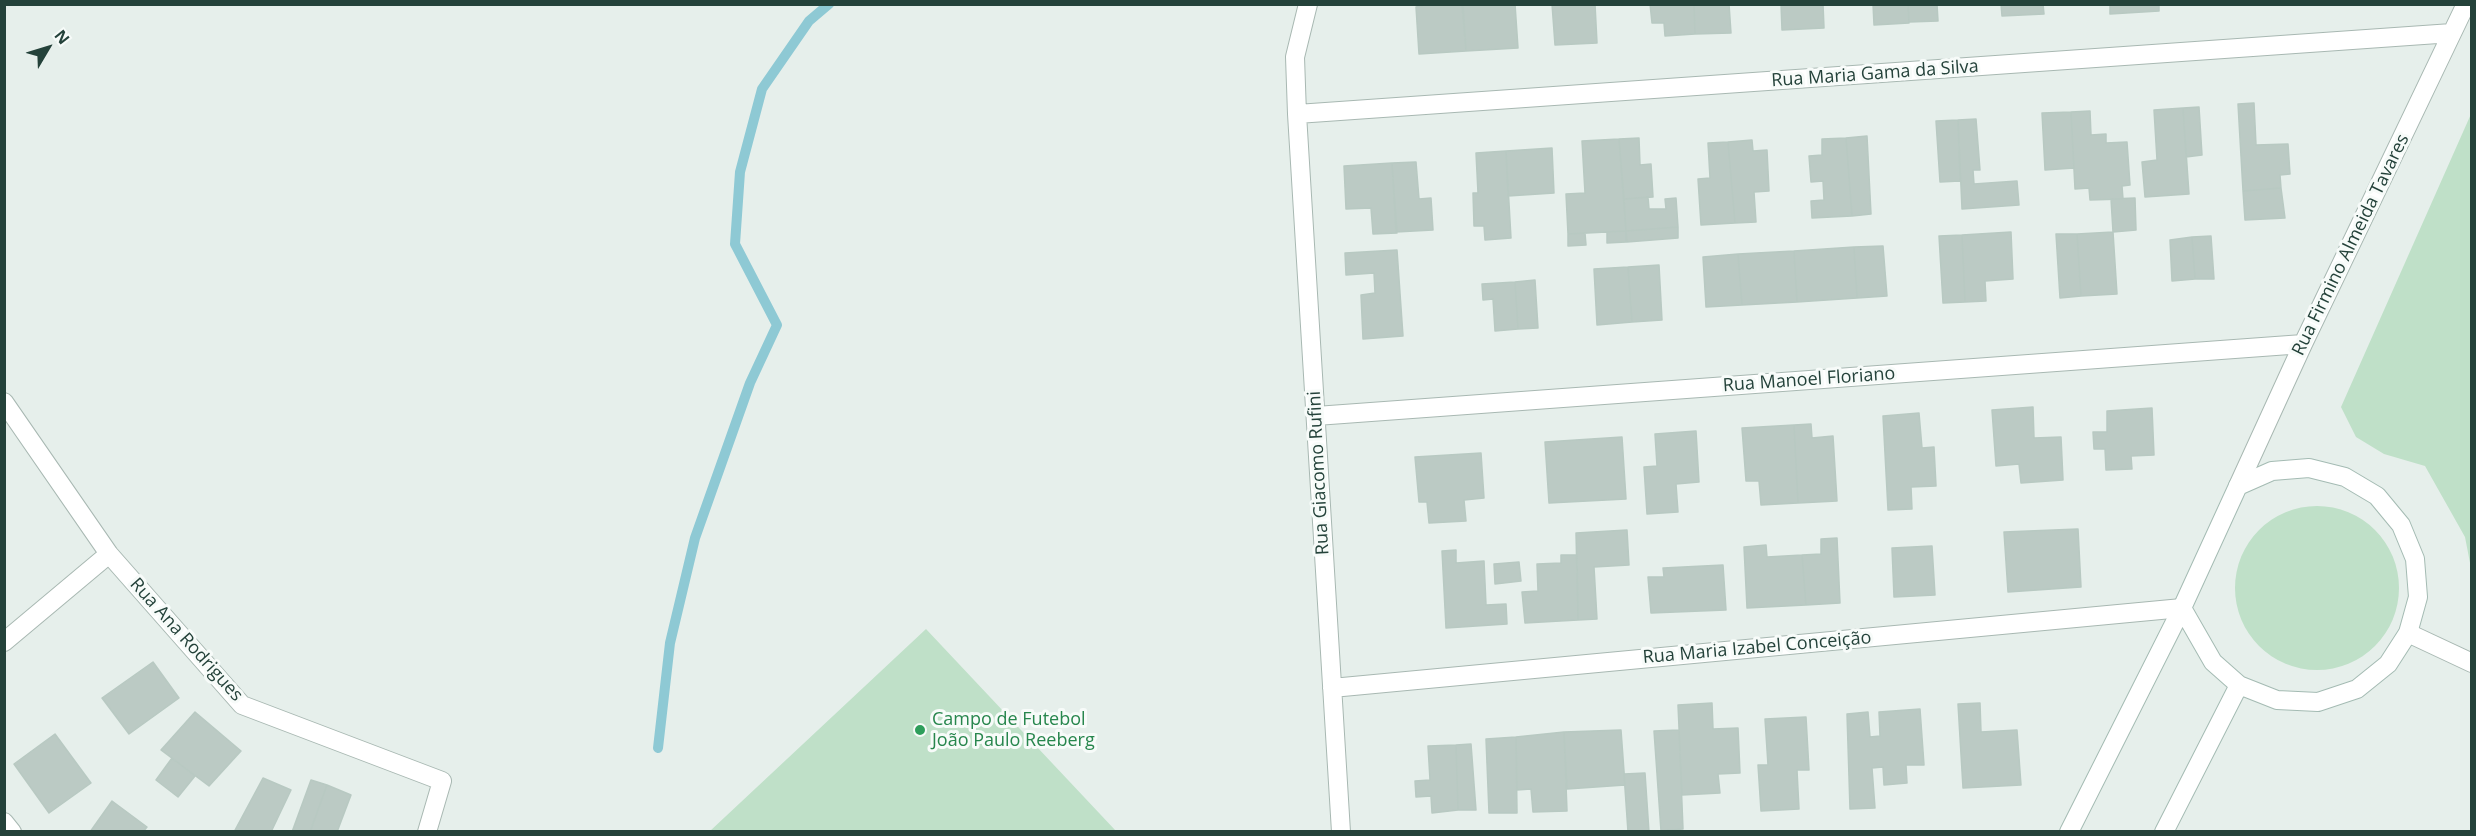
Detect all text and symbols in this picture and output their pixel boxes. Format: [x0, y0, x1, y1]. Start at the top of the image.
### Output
north arrow [18, 18, 78, 78]
text: N [50, 25, 75, 49]
street label: Rua Maria Gama da Silva [1771, 56, 1979, 92]
street label: Rua Firmino Almeida Tavares [2288, 131, 2414, 359]
street label: Rua Manoel Floriano [1722, 363, 1896, 397]
street label: Rua Giacomo Rufini [1304, 390, 1334, 556]
street label: Rua Ana Rodrigues [125, 574, 247, 706]
street label: Rua Maria Izabel Conceição [1642, 627, 1872, 669]
place label: Campo de Futebol João Paulo Reeberg [932, 709, 1095, 752]
marker: Campo de Futebol João Paulo Reeberg [913, 723, 927, 737]

